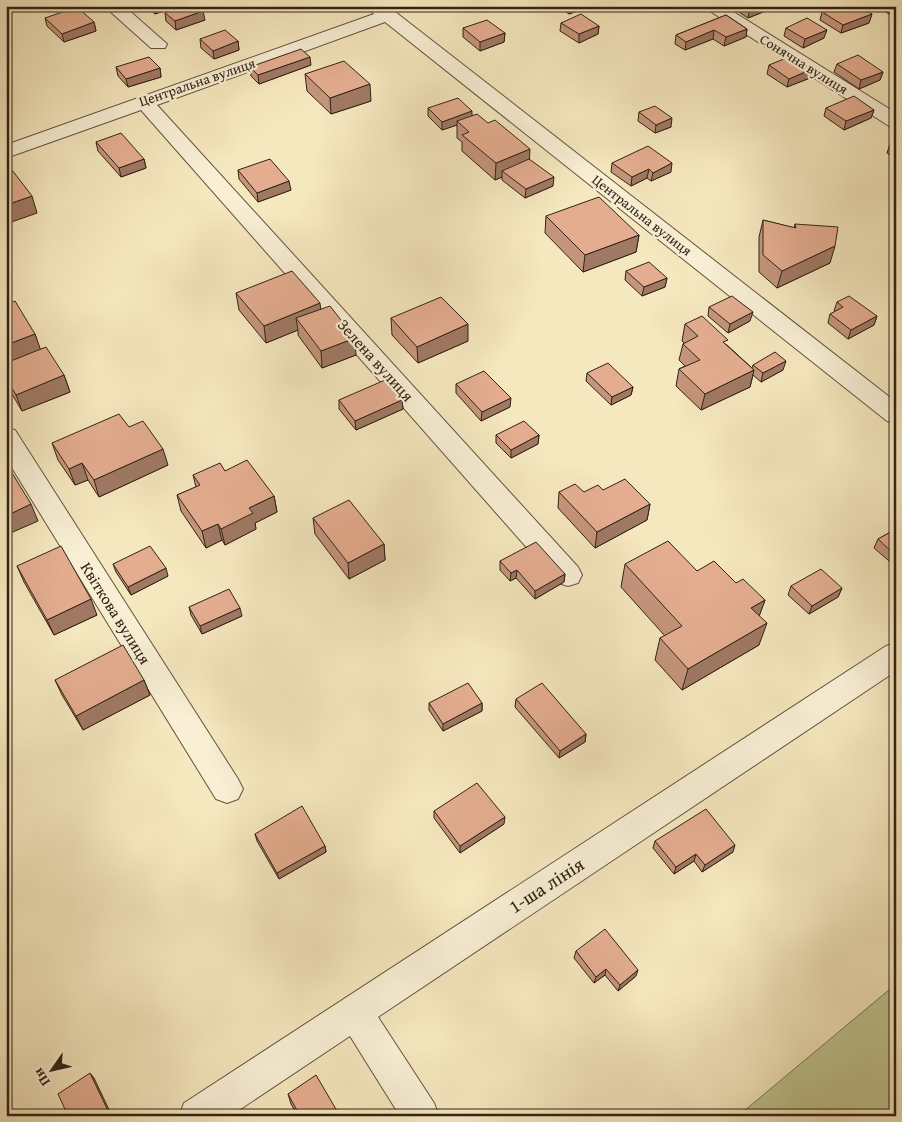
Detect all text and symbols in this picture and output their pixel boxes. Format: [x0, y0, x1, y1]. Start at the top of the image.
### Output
street label: Сонячна вулиця [756, 29, 852, 99]
street label: Центральна вулиця [136, 53, 258, 111]
street label: Центральна вулиця [588, 170, 696, 260]
street label: Зелена вулиця [332, 313, 420, 407]
street label: Квіткова вулиця [75, 557, 157, 669]
street label: 1-ша лінія [503, 850, 590, 920]
north arrow [28, 1044, 78, 1094]
text: Пн [28, 1064, 55, 1090]

